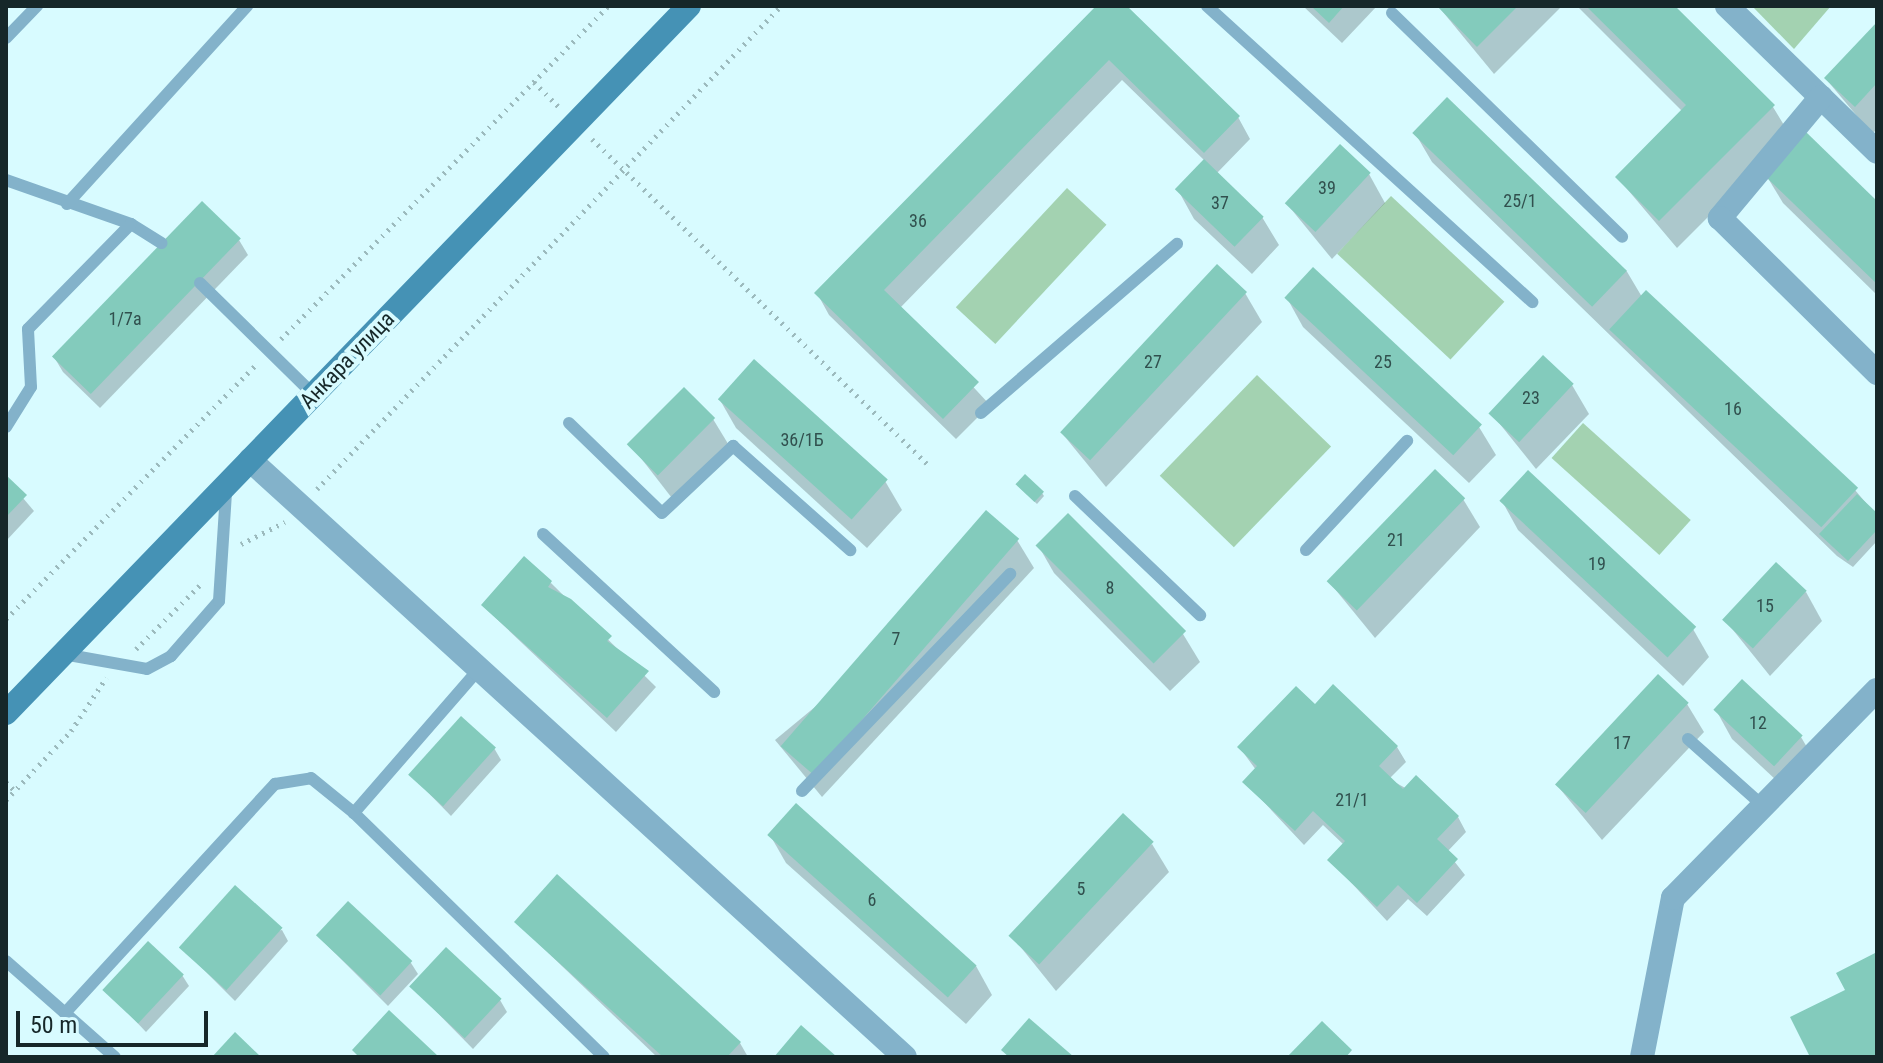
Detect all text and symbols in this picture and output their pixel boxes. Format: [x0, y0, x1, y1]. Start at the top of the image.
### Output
house number: 39 [1318, 177, 1336, 199]
house number: 25/1 [1503, 190, 1537, 212]
house number: 37 [1211, 192, 1229, 214]
house number: 36 [909, 210, 927, 232]
street label: Анкара улица [294, 306, 400, 414]
house number: 1/7а [108, 308, 142, 330]
house number: 27 [1144, 351, 1162, 373]
house number: 25 [1374, 351, 1392, 373]
house number: 23 [1522, 387, 1540, 409]
house number: 16 [1724, 398, 1742, 420]
house number: 36/1Б [780, 429, 824, 451]
house number: 21 [1387, 529, 1405, 551]
house number: 19 [1588, 553, 1606, 575]
house number: 8 [1106, 577, 1114, 599]
house number: 15 [1756, 595, 1774, 617]
house number: 7 [892, 628, 900, 650]
house number: 12 [1749, 712, 1767, 734]
house number: 17 [1613, 732, 1631, 754]
house number: 21/1 [1335, 789, 1369, 811]
house number: 5 [1077, 878, 1085, 900]
house number: 6 [868, 889, 876, 911]
scale bar [20, 995, 212, 1045]
text: 50 m [30, 1011, 77, 1039]

